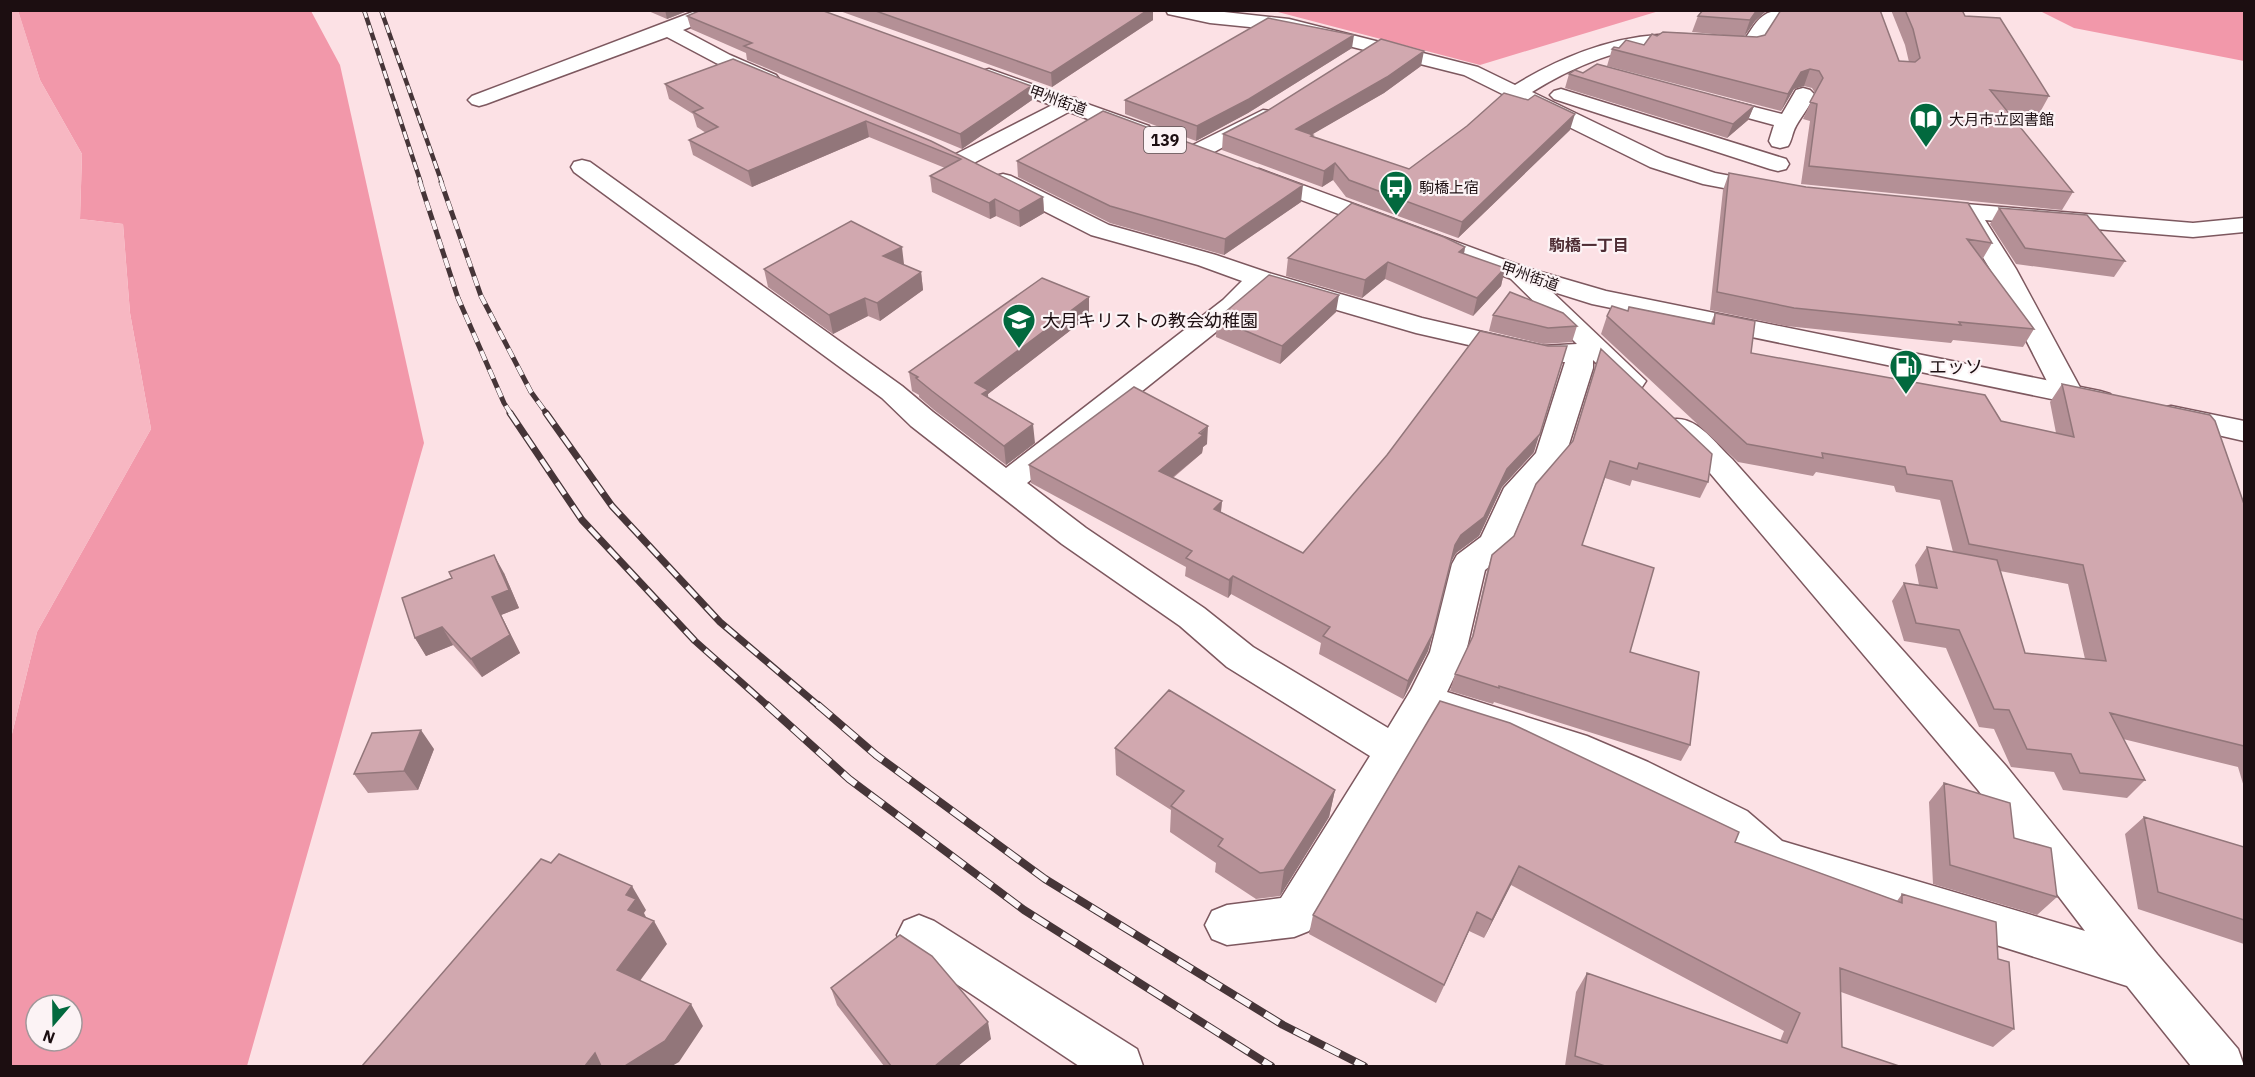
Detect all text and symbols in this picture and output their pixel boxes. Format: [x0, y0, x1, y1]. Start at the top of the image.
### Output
street label: 甲州街道 [1027, 81, 1089, 119]
library icon: 大月市立図書館 [1908, 101, 1944, 148]
place label: 大月市立図書館 [1949, 110, 2054, 129]
road number: 139 [1144, 127, 1186, 153]
bus stop icon: 駒橋上宿 [1378, 169, 1414, 216]
place label: 駒橋上宿 [1419, 178, 1479, 197]
district label: 駒橋一丁目 [1549, 235, 1629, 255]
street label: 甲州街道 [1499, 257, 1561, 295]
school or university icon: 大月キリストの教会幼稚園 [1001, 302, 1037, 349]
place label: 大月キリストの教会幼稚園 [1042, 309, 1258, 332]
fuel station icon: エッソ [1888, 348, 1924, 395]
place label: エッソ [1929, 355, 1983, 378]
north arrow [24, 993, 84, 1053]
text: N [40, 1026, 58, 1048]

